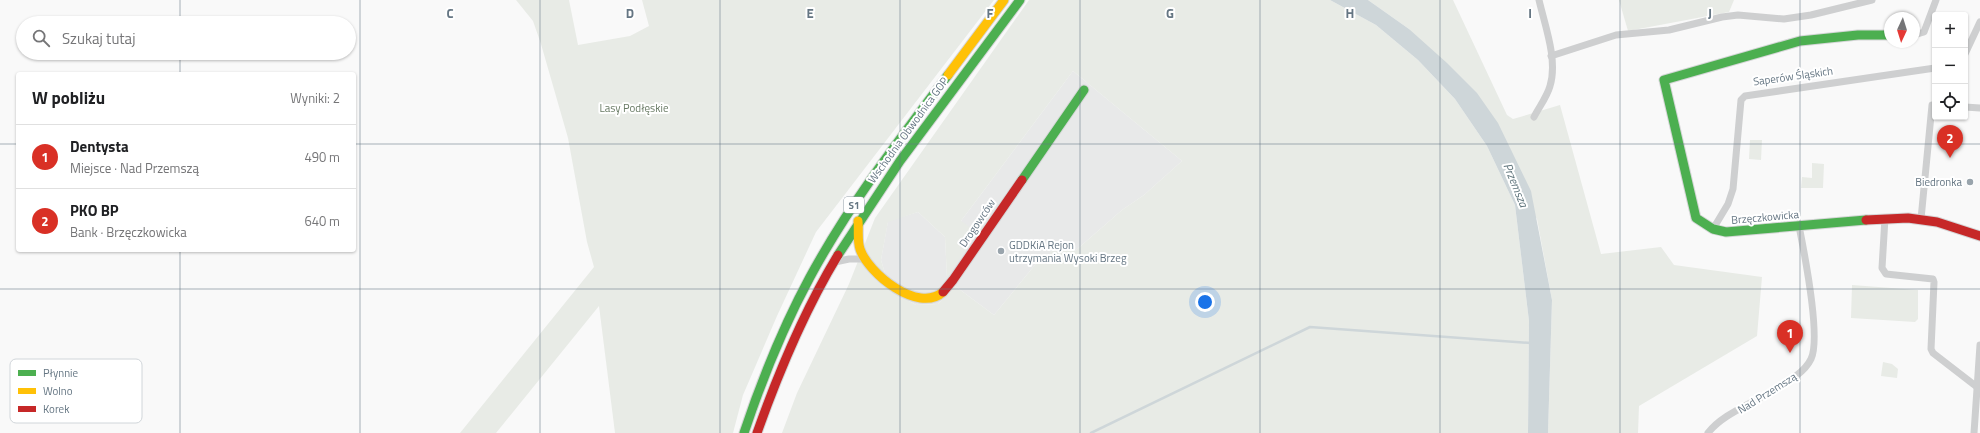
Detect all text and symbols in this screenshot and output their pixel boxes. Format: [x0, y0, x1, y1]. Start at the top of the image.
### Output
text: C [446, 3, 454, 23]
text: D [626, 3, 634, 23]
text: E [806, 3, 814, 23]
text: F [987, 3, 994, 23]
text: G [1166, 3, 1174, 23]
text: H [1346, 3, 1354, 23]
text: I [1528, 3, 1532, 23]
text: J [1708, 3, 1712, 23]
north arrow [1884, 12, 1920, 48]
map controls [1932, 12, 1968, 120]
button: + [1932, 12, 1968, 48]
search box [16, 16, 356, 60]
icon: search [30, 27, 52, 49]
text: Szukaj tutaj [62, 27, 135, 50]
button: − [1932, 48, 1968, 84]
street label: Saperów Śląskich [1752, 62, 1834, 90]
street label: Wschodnia Obwodnica GOP [864, 73, 952, 186]
button: locate [1932, 84, 1968, 120]
text: W pobliżu [32, 85, 105, 111]
text: Wyniki: 2 [290, 88, 340, 108]
park label: Lasy Podłęskie [600, 100, 669, 116]
pin: 2 [1937, 125, 1963, 158]
text: Dentysta [70, 135, 129, 158]
text: 1 [41, 147, 49, 167]
text: 490 m [304, 147, 340, 167]
text: Miejsce · Nad Przemszą [70, 158, 199, 178]
water label: Przemsza [1499, 160, 1534, 211]
place label: Biedronka [1915, 174, 1962, 190]
marker: Biedronka [1965, 177, 1975, 187]
street label: Drogowców [955, 195, 999, 250]
road number: S1 [844, 197, 864, 213]
text: PKO BP [70, 199, 119, 222]
street label: Brzęczkowicka [1730, 206, 1800, 228]
text: 2 [41, 211, 49, 231]
text: 640 m [304, 211, 340, 231]
text: Bank · Brzęczkowicka [70, 222, 187, 242]
place label: GDDKiA Rejon utrzymania Wysoki Brzeg [1009, 237, 1127, 266]
marker: GDDKiA Rejon utrzymania Wysoki Brzeg [996, 246, 1006, 256]
your location [1195, 292, 1215, 312]
pin: 1 [1777, 320, 1803, 353]
legend [10, 359, 142, 423]
text: Płynnie [43, 365, 78, 381]
street label: Nad Przemszą [1734, 368, 1800, 417]
text: Wolno [43, 383, 73, 399]
text: Korek [43, 401, 70, 417]

